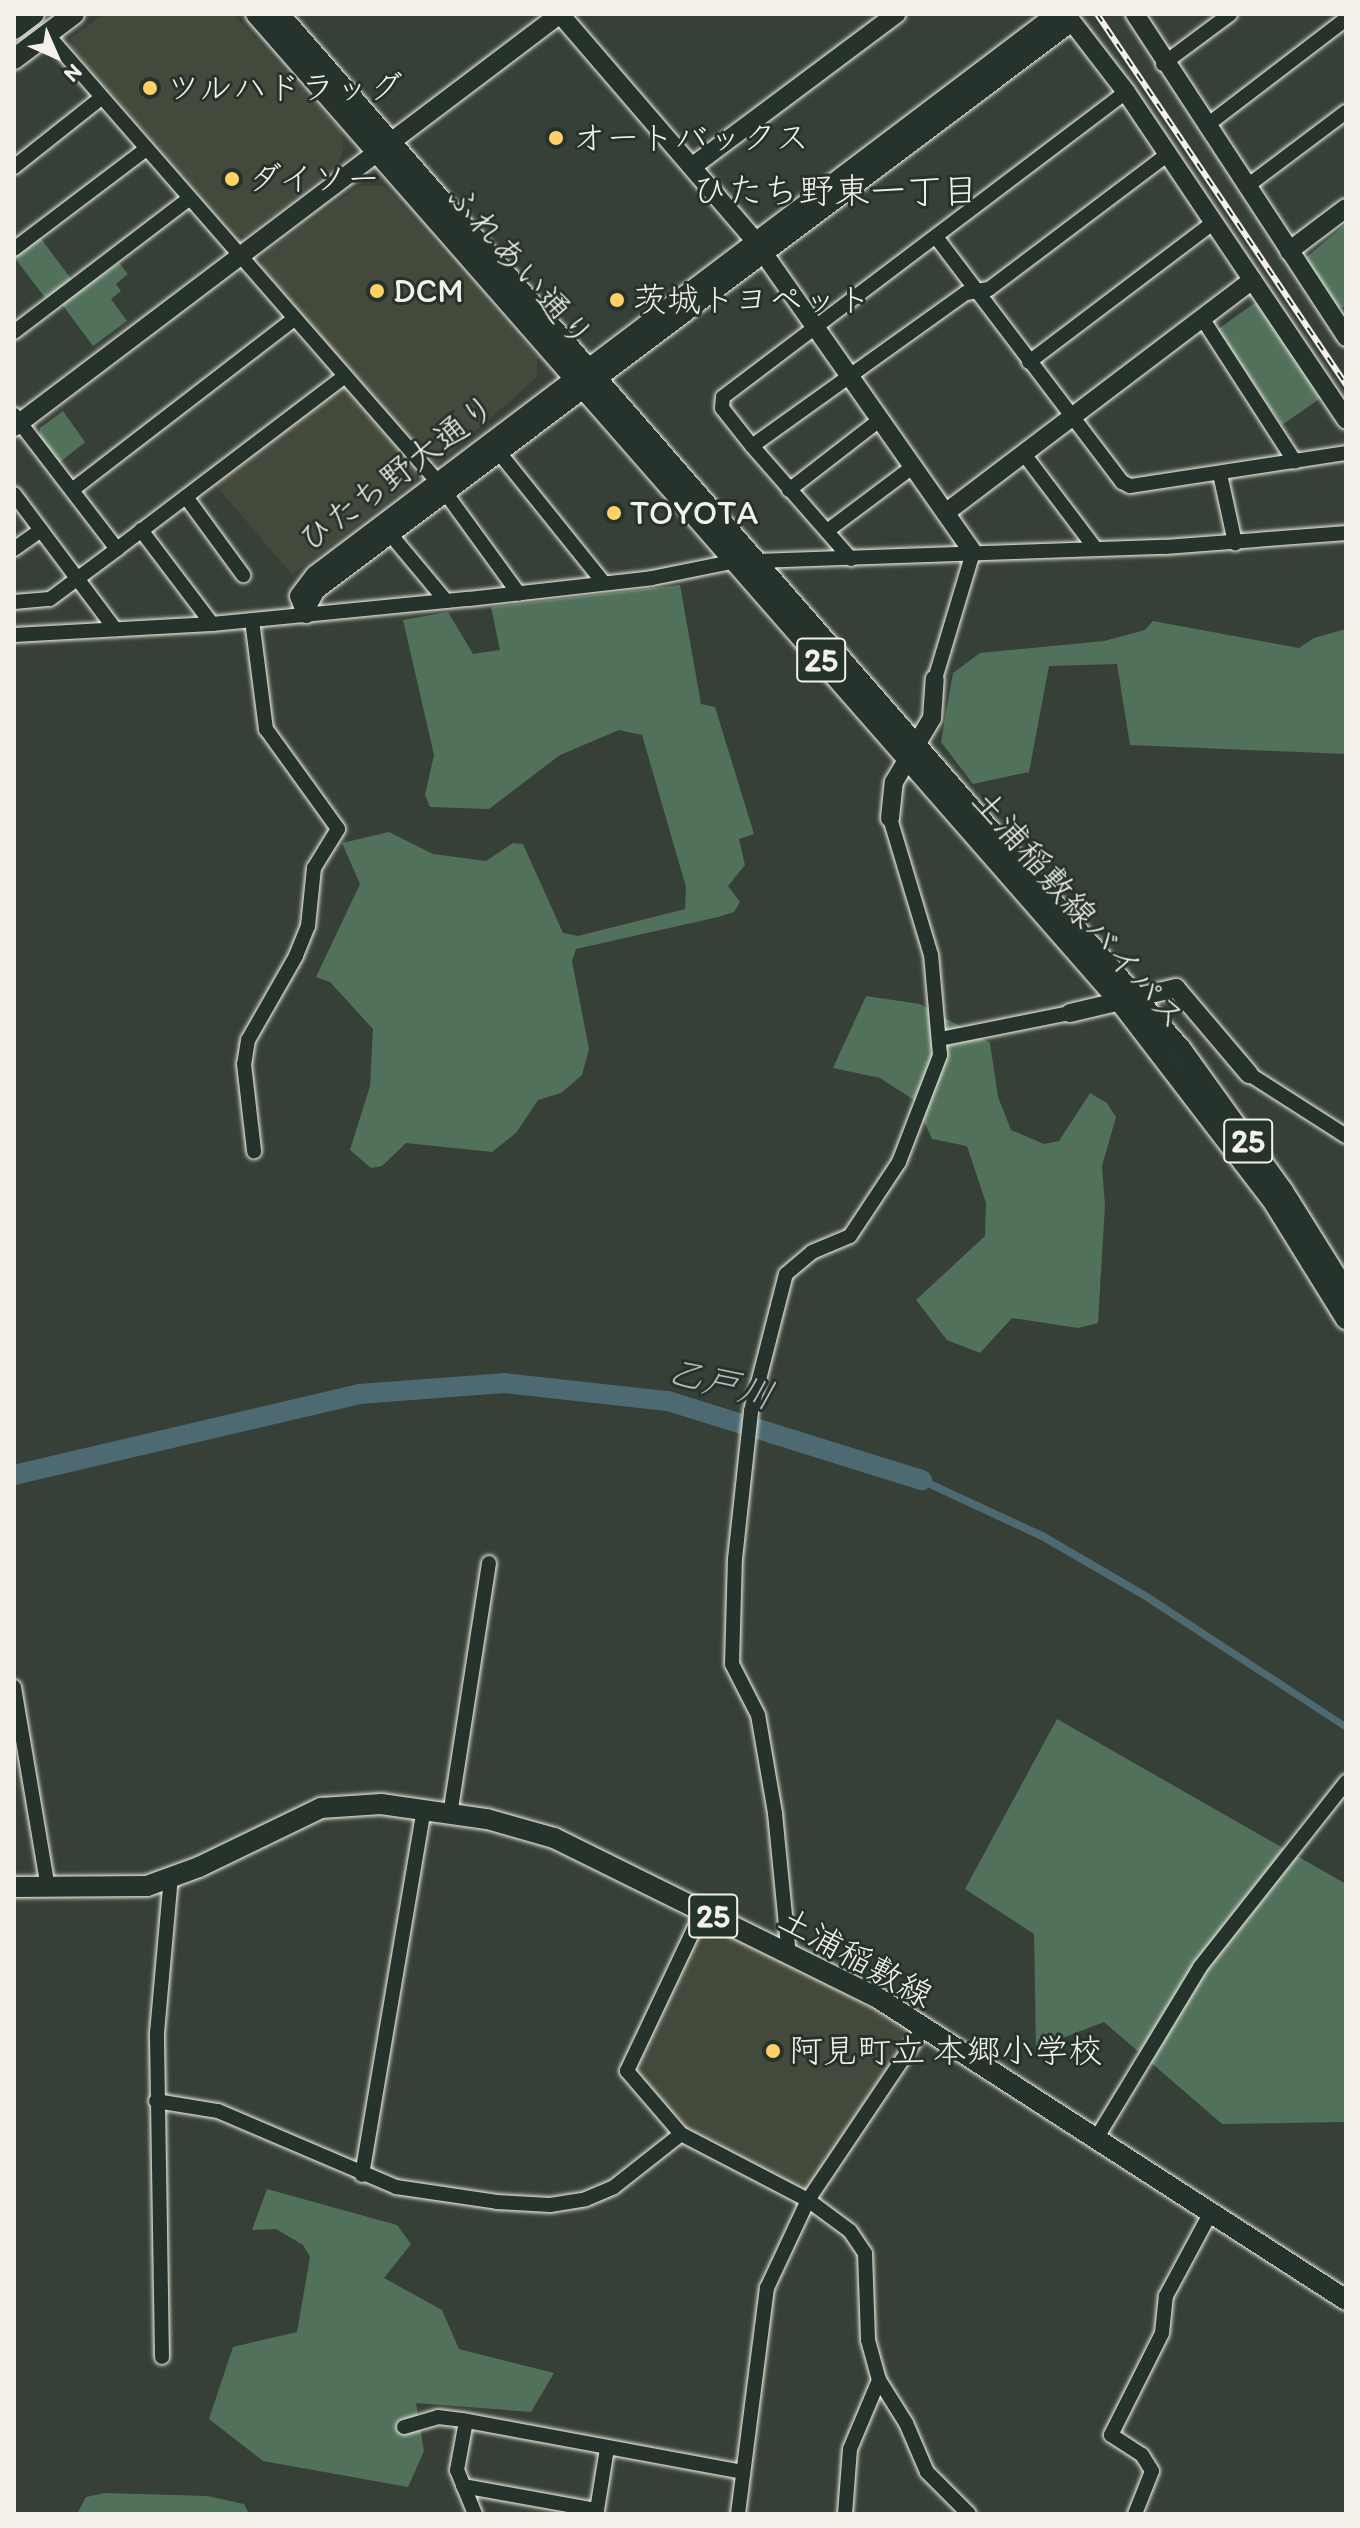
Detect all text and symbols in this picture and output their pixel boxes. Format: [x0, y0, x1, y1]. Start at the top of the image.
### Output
north arrow [16, 16, 96, 96]
text: N [59, 59, 88, 88]
place label: ツルハドラッグ [166, 68, 404, 108]
marker: ツルハドラッグ [141, 79, 159, 97]
place label: オートバックス [572, 118, 810, 158]
marker: オートバックス [547, 129, 565, 147]
place label: ダイソー [248, 159, 384, 199]
district label: ひたち野東一丁目 [691, 169, 979, 213]
marker: ダイソー [223, 170, 241, 188]
street label: ふれあい通り [438, 176, 602, 356]
place label: DCM [393, 271, 464, 311]
place label: 茨城トヨペット [633, 280, 871, 320]
marker: DCM [368, 282, 386, 300]
marker: 茨城トヨペット [608, 291, 626, 309]
street label: ひたち野大通り [290, 385, 504, 561]
place label: TOYOTA [630, 493, 758, 533]
marker: TOYOTA [605, 504, 623, 522]
road number: 25 [795, 632, 847, 688]
street label: 土浦稲敷線バイパス [963, 780, 1195, 1038]
road number: 25 [1222, 1113, 1274, 1169]
water label: 乙戸川 [663, 1348, 779, 1418]
road number: 25 [687, 1888, 739, 1944]
street label: 土浦稲敷線 [772, 1898, 940, 2016]
place label: 阿見町立 本郷小学校 [789, 2031, 1103, 2071]
marker: 阿見町立 本郷小学校 [764, 2042, 782, 2060]

